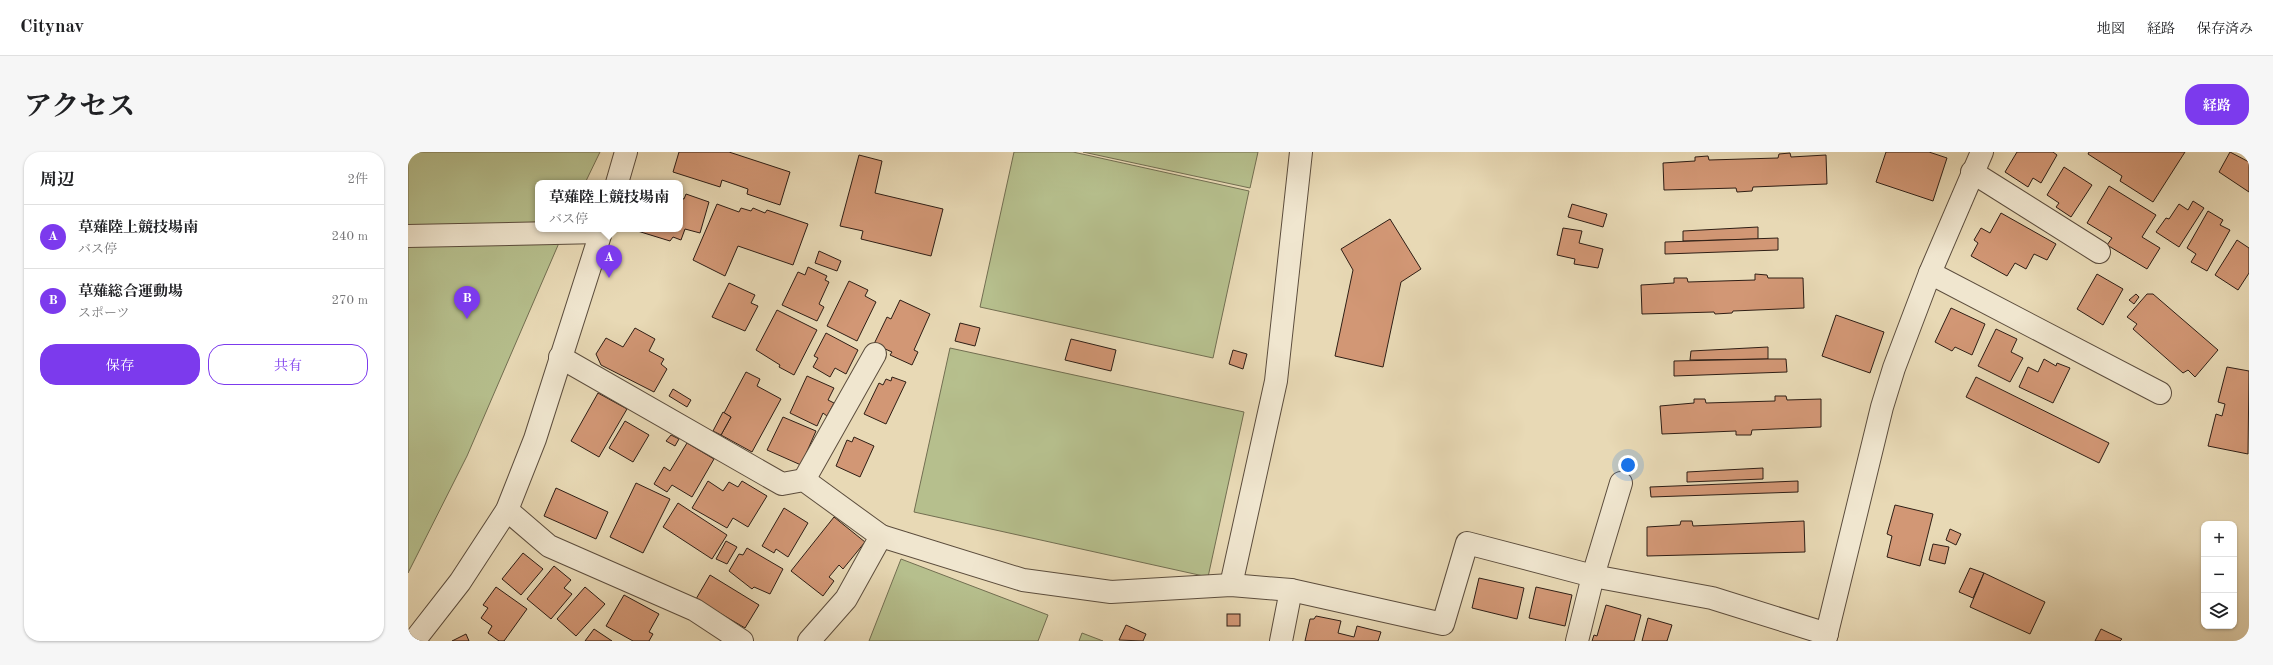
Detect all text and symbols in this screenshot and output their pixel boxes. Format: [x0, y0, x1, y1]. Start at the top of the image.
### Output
text: Citynav [20, 18, 84, 37]
text: 地図 [2097, 22, 2125, 36]
text: 経路 [2147, 22, 2175, 36]
text: 保存済み [2197, 22, 2253, 36]
button: 経路 [2185, 84, 2249, 125]
text: アクセス [24, 94, 135, 122]
text: 周辺 [40, 172, 74, 189]
text: 2件 [347, 173, 368, 186]
popup [535, 180, 683, 232]
text: 草薙陸上競技場南 [549, 191, 669, 206]
text: バス停 [549, 213, 588, 226]
text: 草薙陸上競技場南 [78, 221, 198, 236]
text: A [48, 230, 58, 243]
text: 240 m [331, 230, 368, 243]
text: バス停 [78, 243, 117, 256]
pin: A [596, 245, 622, 278]
text: 草薙総合運動場 [78, 285, 183, 300]
pin: B [454, 286, 480, 319]
text: B [48, 294, 58, 307]
text: 270 m [331, 294, 368, 307]
text: スポーツ [78, 307, 129, 320]
button: 保存 [40, 344, 200, 385]
button: 共有 [208, 344, 368, 385]
your location [1618, 455, 1638, 475]
map controls [2201, 521, 2237, 629]
button: + [2201, 521, 2237, 557]
button: − [2201, 557, 2237, 593]
button: layers [2201, 593, 2237, 629]

